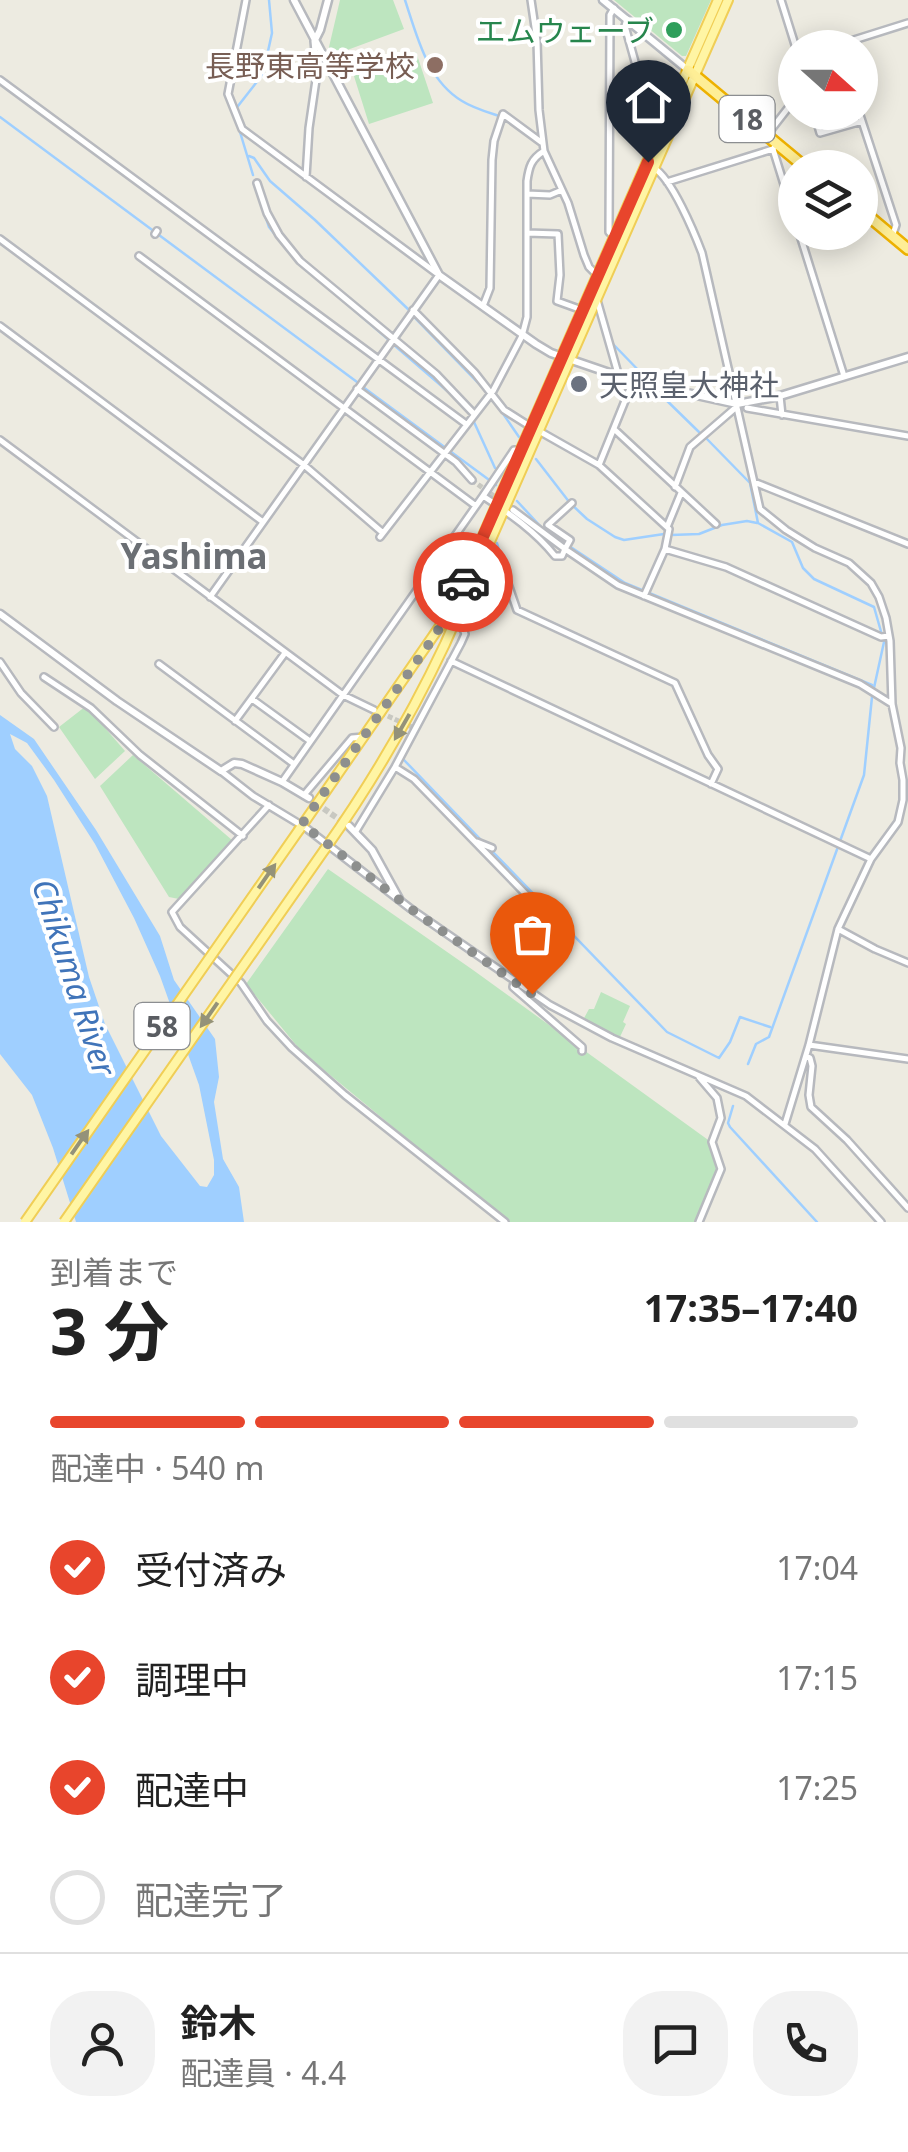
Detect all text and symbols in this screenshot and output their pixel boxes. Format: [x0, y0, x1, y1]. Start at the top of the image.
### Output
place label: エムウェーブ [476, 10, 654, 51]
marker: エムウェーブ [663, 19, 685, 41]
north arrow [778, 30, 878, 130]
map controls [778, 30, 878, 250]
place label: 長野東高等学校 [205, 45, 415, 86]
marker: 長野東高等学校 [424, 54, 446, 76]
pin [606, 60, 691, 163]
icon: home [621, 75, 676, 130]
road number: 18 [720, 96, 774, 142]
button: layers [778, 150, 878, 250]
place label: 天照皇大神社 [599, 364, 779, 405]
marker: 天照皇大神社 [568, 373, 590, 395]
district label: Yashima [120, 532, 268, 579]
courier [413, 532, 513, 632]
icon: car [436, 555, 491, 610]
one-way arrow [393, 713, 410, 742]
one-way arrow [257, 862, 276, 889]
water label: Chikuma River [23, 873, 127, 1082]
pin [490, 892, 575, 995]
icon: bag [505, 907, 560, 962]
one-way arrow [200, 1001, 219, 1028]
road number: 58 [134, 1003, 190, 1049]
one-way arrow [70, 1129, 89, 1155]
text: 到着まで [50, 1250, 178, 1293]
text: 17:35–17:40 [644, 1281, 858, 1333]
text: 3 分 [50, 1286, 169, 1374]
text: 配達中 · 540 m [50, 1446, 264, 1489]
icon: check [50, 1540, 105, 1595]
text: 受付済み [135, 1543, 287, 1595]
text: 17:04 [776, 1546, 858, 1589]
icon: check [50, 1650, 105, 1705]
text: 調理中 [135, 1653, 249, 1705]
text: 17:15 [776, 1656, 858, 1699]
icon: check [50, 1760, 105, 1815]
text: 配達中 [135, 1763, 249, 1815]
text: 17:25 [776, 1766, 858, 1809]
text: 配達完了 [135, 1873, 287, 1925]
button: person [50, 1991, 155, 2096]
button: chat [623, 1991, 728, 2096]
button: phone [753, 1991, 858, 2096]
text: 鈴木 [180, 1996, 256, 2048]
text: 配達員 · 4.4 [180, 2051, 346, 2094]

